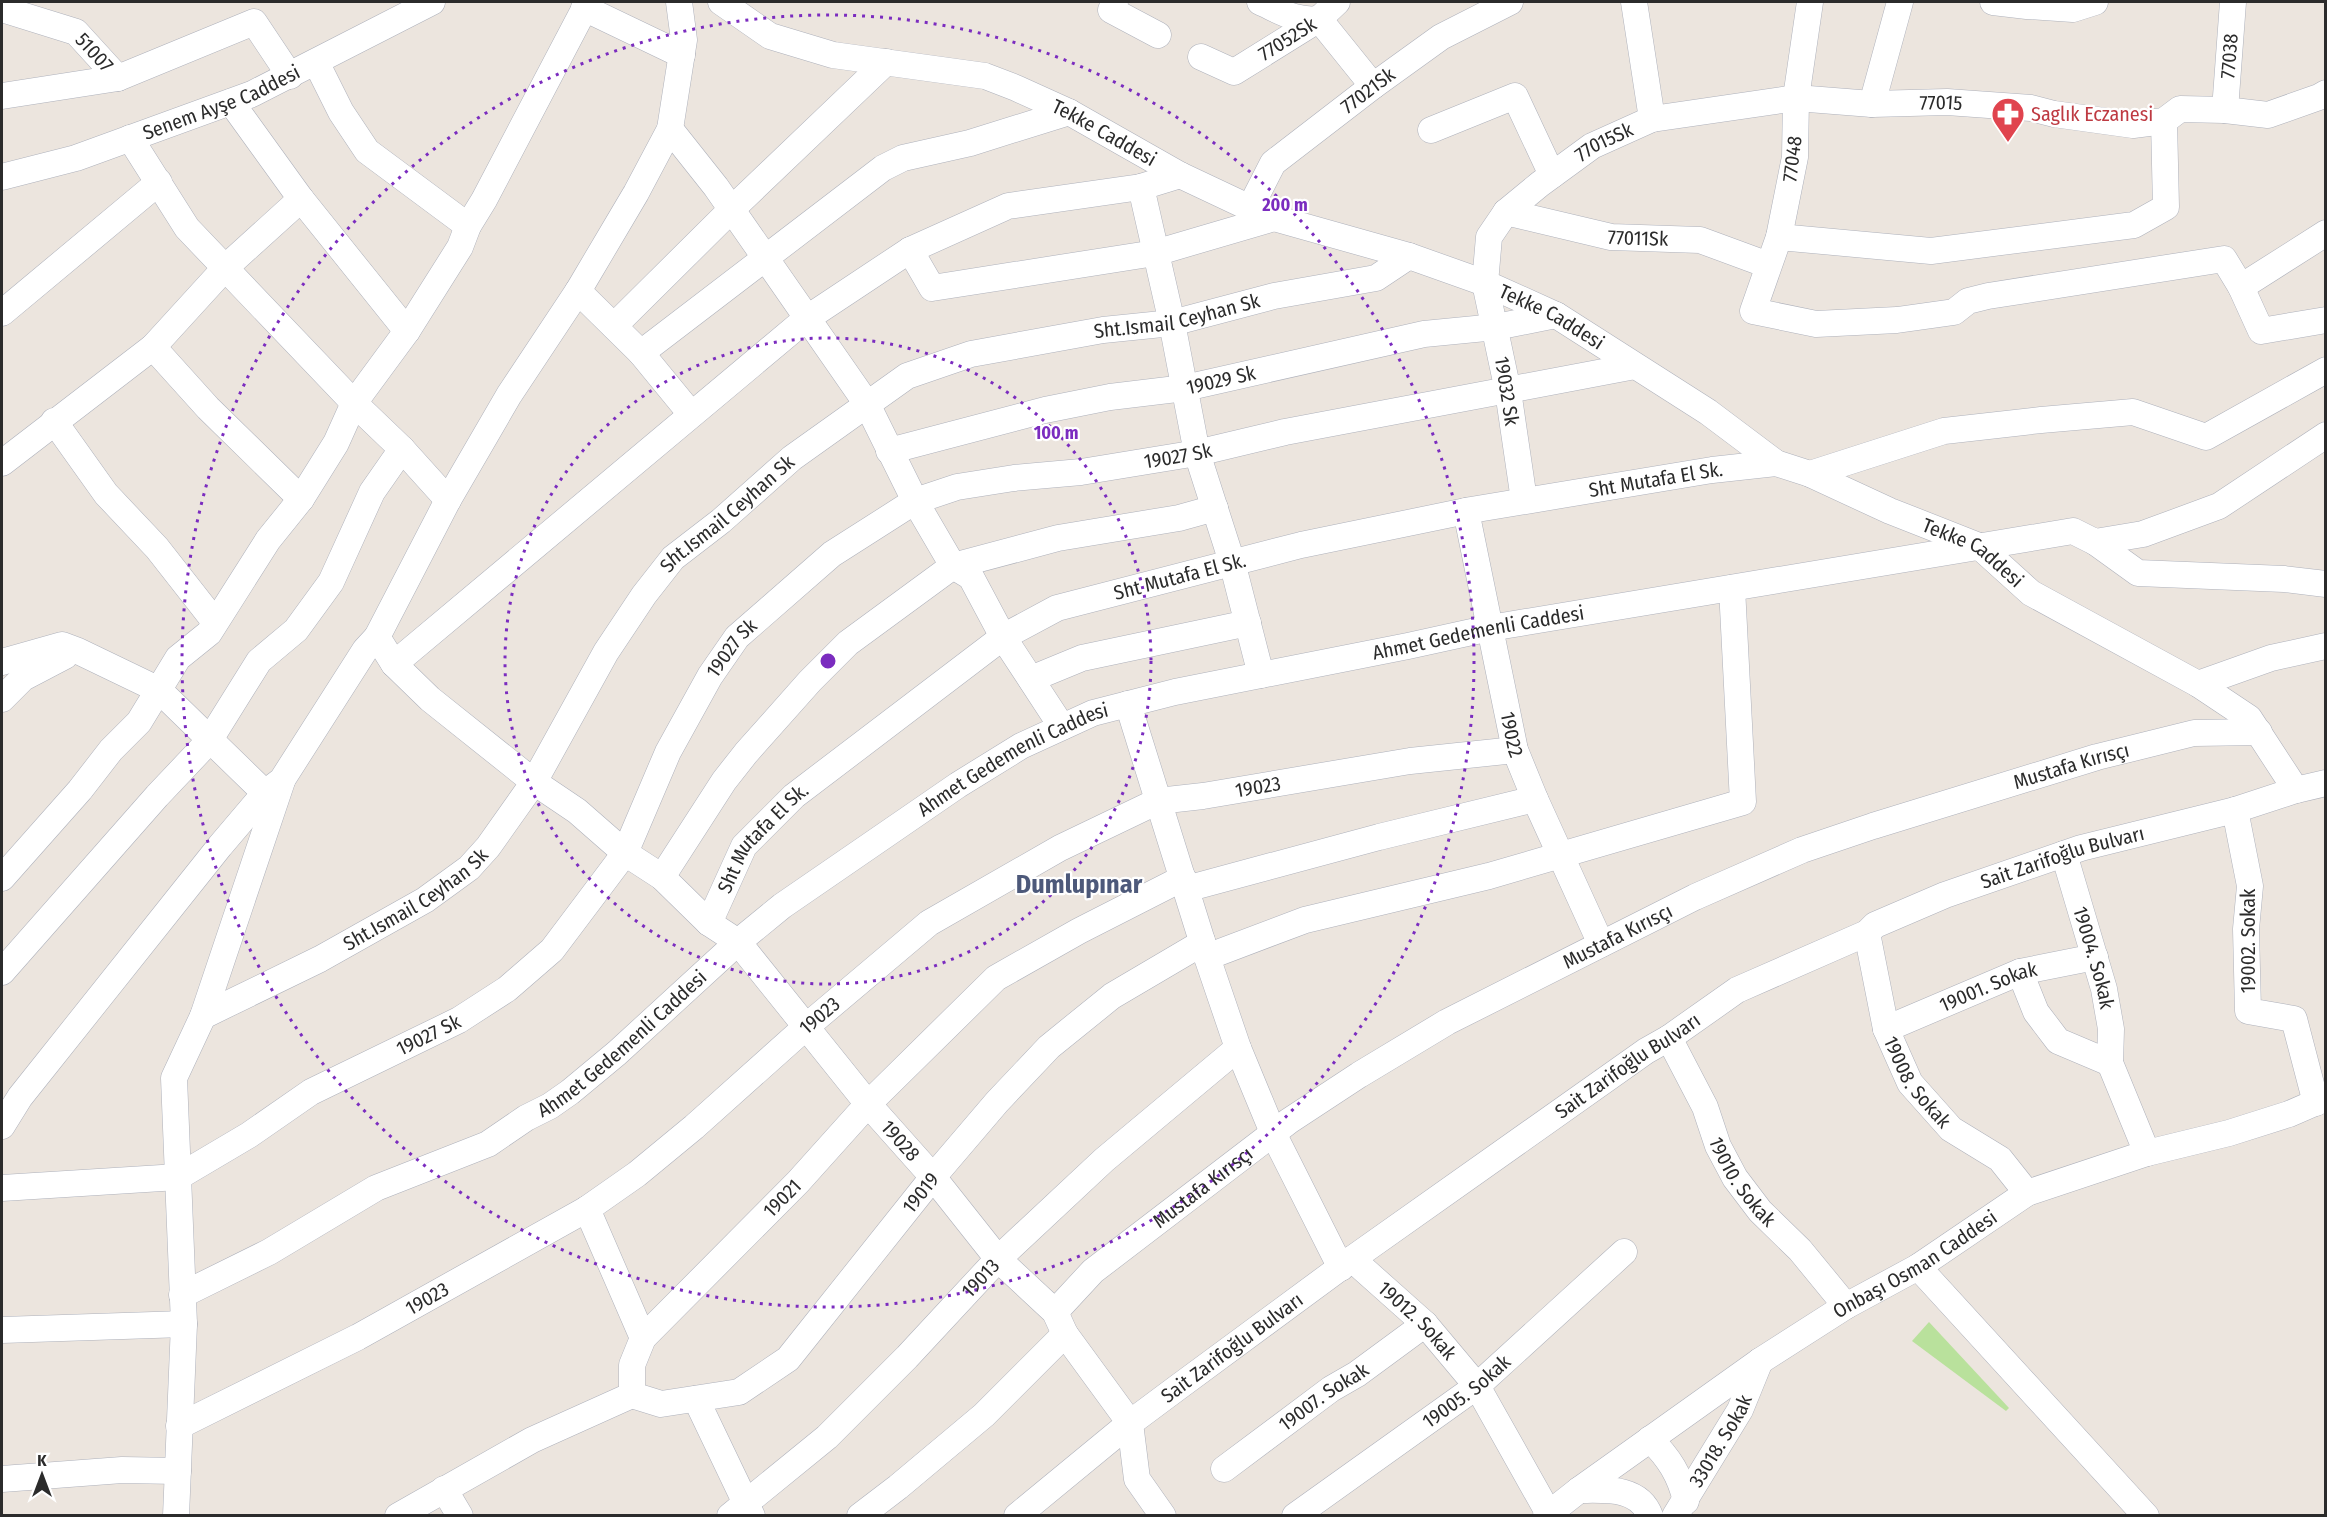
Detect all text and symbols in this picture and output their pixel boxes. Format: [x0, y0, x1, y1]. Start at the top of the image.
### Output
street label: 77052Sk [1254, 11, 1321, 66]
street label: 51007 [71, 28, 118, 77]
street label: 77038 [2215, 33, 2243, 80]
street label: Senem Ayşe Caddesi [139, 60, 304, 145]
street label: 77021Sk [1336, 62, 1400, 118]
street label: 77015 [1919, 90, 1963, 115]
street label: Tekke Caddesi [1048, 94, 1161, 171]
pharmacy icon: Saglık Eczanesi [1990, 96, 2026, 143]
place label: Saglık Eczanesi [2031, 102, 2153, 126]
street label: 77015Sk [1570, 117, 1637, 167]
street label: 77048 [1777, 135, 1807, 183]
text: 200 m [1261, 194, 1308, 216]
street label: 77011Sk [1607, 225, 1669, 251]
street label: Tekke Caddesi [1495, 279, 1609, 355]
street label: Sht.Ismail Ceyhan Sk [1092, 288, 1263, 343]
street label: 19032 Sk [1490, 355, 1524, 428]
street label: 19029 Sk [1184, 360, 1258, 399]
text: 100 m [1034, 422, 1078, 444]
street label: 19027 Sk [1142, 438, 1215, 474]
street label: Sht.Ismail Ceyhan Sk [655, 449, 800, 577]
street label: Sht Mutafa El Sk. [1587, 457, 1724, 502]
street label: Tekke Caddesi [1919, 513, 2029, 592]
street label: Sht Mutafa El Sk. [1111, 548, 1248, 605]
street label: Ahmet Gedemenli Caddesi [1370, 601, 1586, 665]
street label: 19027 Sk [701, 613, 762, 682]
centre of rings [818, 651, 838, 671]
street label: Ahmet Gedemenli Caddesi [913, 698, 1111, 821]
street label: 19022 [1495, 710, 1529, 761]
street label: Mustafa Kırısçı [2010, 738, 2132, 794]
street label: 19023 [1233, 771, 1282, 802]
street label: Sht Mutafa El Sk. [712, 778, 813, 897]
street label: Sait Zarifoğlu Bulvarı [1977, 821, 2147, 894]
street label: Sht.Ismail Ceyhan Sk [339, 843, 493, 956]
district label: Dumlupınar [1016, 869, 1143, 900]
street label: 19002. Sokak [2236, 888, 2260, 993]
street label: Mustafa Kırısçı [1559, 899, 1676, 974]
street label: 19004. Sokak [2068, 903, 2119, 1011]
street label: 19001. Sokak [1936, 957, 2040, 1017]
street label: Ahmet Gedemenli Caddesi [533, 965, 711, 1122]
street label: 19023 [794, 992, 845, 1039]
street label: Sait Zarifoğlu Bulvarı [1550, 1008, 1705, 1124]
street label: 19027 Sk [392, 1009, 465, 1061]
street label: 19008. Sokak [1879, 1032, 1957, 1133]
street label: 19028 [876, 1115, 925, 1166]
street label: 19010. Sokak [1704, 1134, 1781, 1232]
street label: Mustafa Kırısçı [1148, 1141, 1257, 1233]
street label: 19019 [897, 1168, 944, 1218]
street label: 19021 [758, 1174, 806, 1222]
street label: Onbaşı Osman Caddesi [1828, 1205, 2001, 1323]
street label: 19013 [956, 1254, 1004, 1302]
street label: 19012. Sokak [1373, 1276, 1462, 1365]
street label: 19023 [401, 1277, 453, 1320]
street label: Sait Zarifoğlu Bulvarı [1156, 1287, 1307, 1408]
street label: 19005. Sokak [1418, 1349, 1516, 1433]
street label: 19007. Sokak [1274, 1357, 1374, 1436]
street label: 33018. Sokak [1684, 1391, 1757, 1491]
north arrow [12, 1445, 72, 1505]
text: K [37, 1451, 47, 1470]

